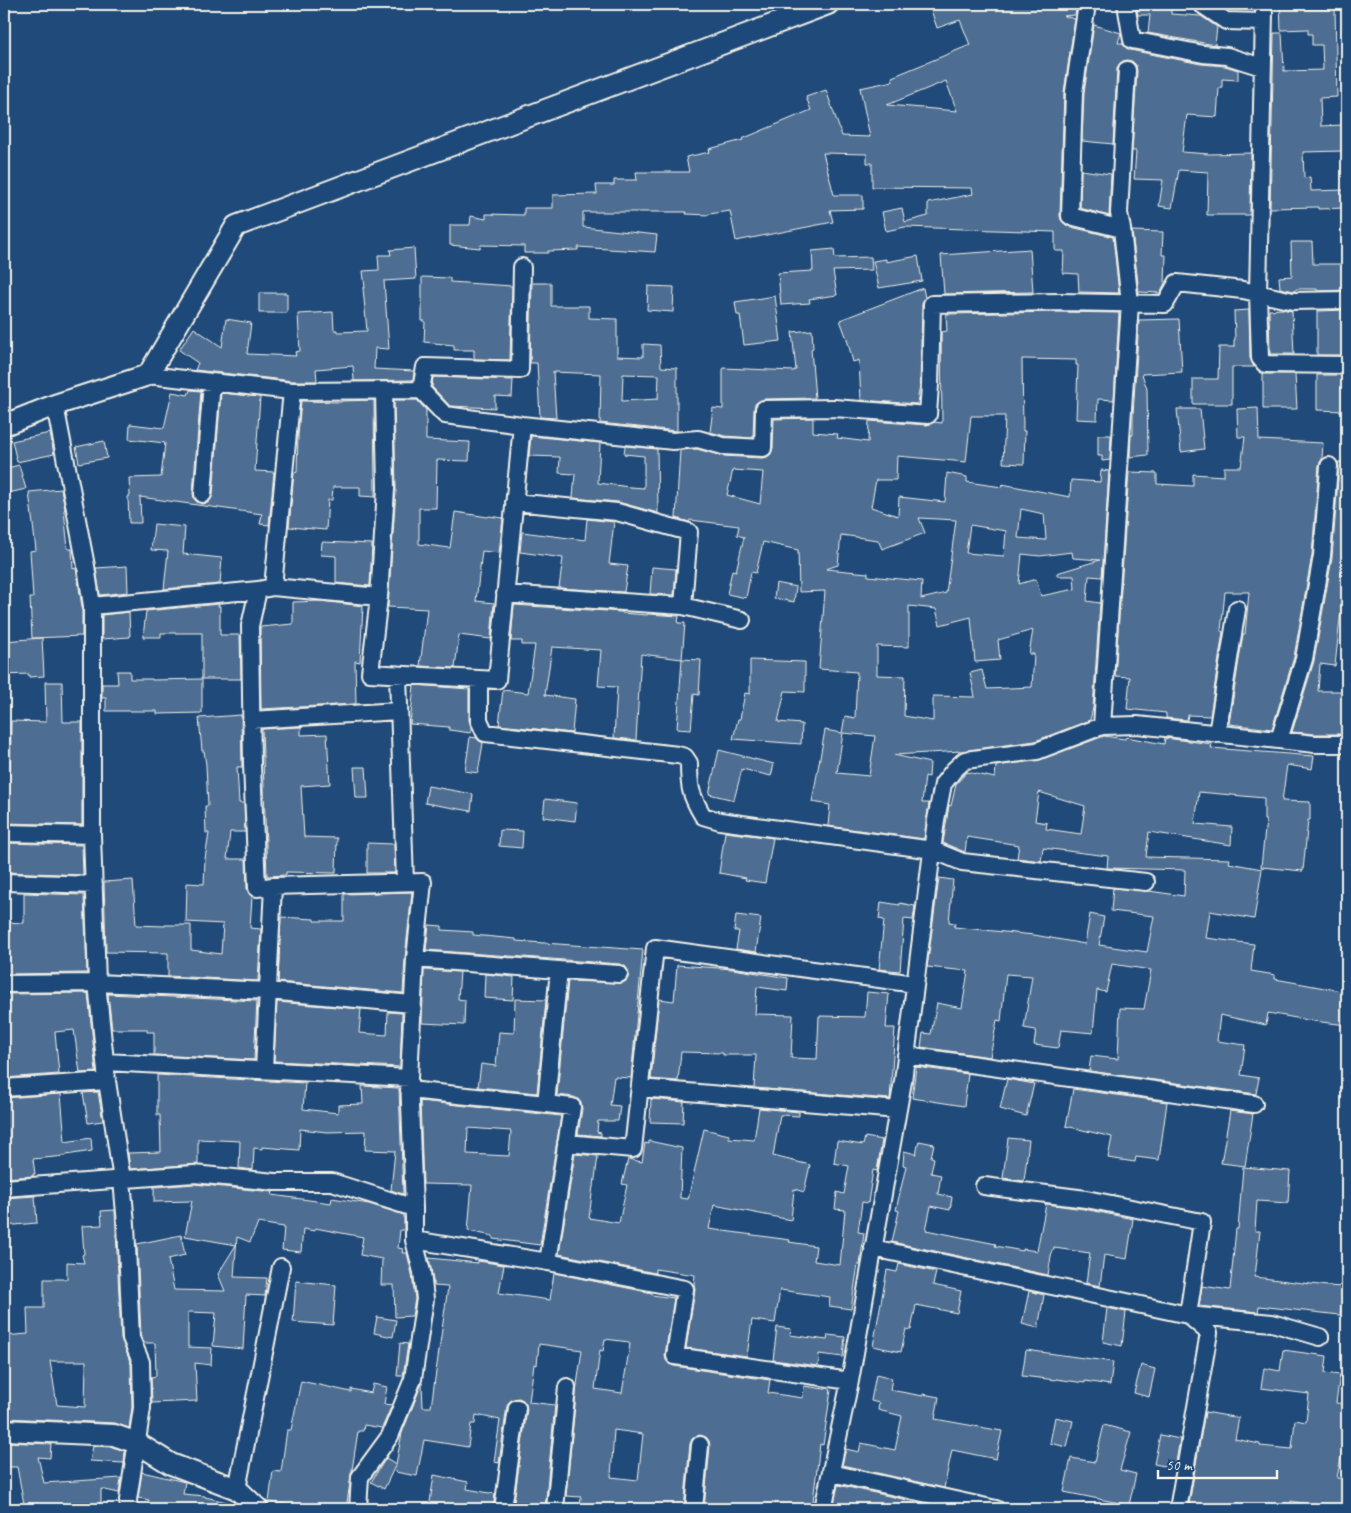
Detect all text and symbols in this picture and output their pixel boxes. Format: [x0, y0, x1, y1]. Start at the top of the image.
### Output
scale bar [1158, 1448, 1277, 1480]
text: 50 m [1166, 1456, 1193, 1475]

